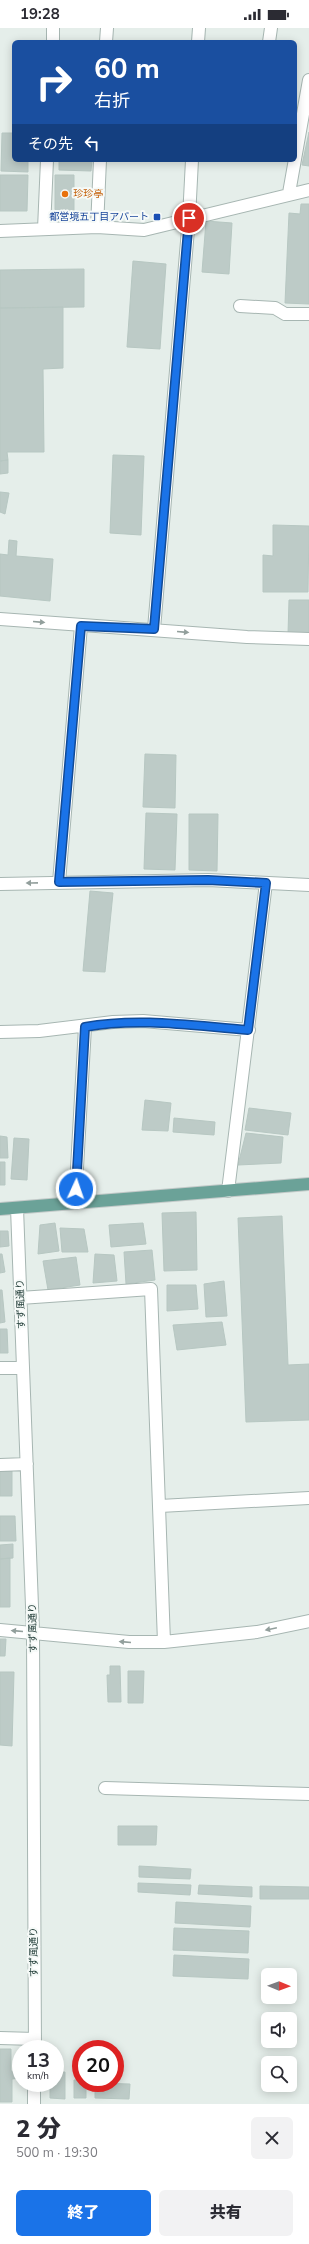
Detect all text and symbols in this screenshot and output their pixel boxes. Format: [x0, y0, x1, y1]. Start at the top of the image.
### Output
text: 19:28 [20, 4, 60, 24]
text: 60 m [94, 50, 160, 88]
icon: right [28, 56, 80, 108]
text: 右折 [94, 89, 130, 113]
icon: left [81, 132, 103, 154]
text: その先 [28, 134, 73, 154]
place label: 珍珍亭 [73, 187, 103, 201]
marker: 珍珍亭 [60, 189, 70, 199]
pin [172, 201, 206, 235]
icon: arrive [178, 207, 200, 229]
place label: 都営境五丁目アパート [49, 210, 149, 224]
marker: 都営境五丁目アパート [152, 212, 162, 222]
one-way arrow [33, 619, 45, 626]
one-way arrow [176, 628, 189, 635]
one-way arrow [25, 880, 38, 886]
position arrow [55, 1168, 97, 1210]
street label: すず風通り [13, 1279, 29, 1329]
street label: すず風通り [26, 1603, 40, 1653]
one-way arrow [265, 1627, 277, 1633]
one-way arrow [11, 1628, 23, 1635]
one-way arrow [119, 1638, 132, 1645]
street label: すず風通り [27, 1927, 41, 1977]
north arrow [261, 1968, 297, 2004]
map controls [261, 1968, 297, 2092]
button: sound [261, 2012, 297, 2048]
speed limit sign: 20 [72, 2040, 124, 2092]
text: 13 [26, 2047, 50, 2074]
button: search [261, 2056, 297, 2092]
text: km/h [27, 2069, 49, 2083]
text: 2 分 [16, 2113, 61, 2145]
button: close [251, 2117, 293, 2159]
text: 500 m · 19:30 [16, 2144, 98, 2162]
button: 終了 [16, 2190, 151, 2236]
button: 共有 [159, 2190, 293, 2236]

